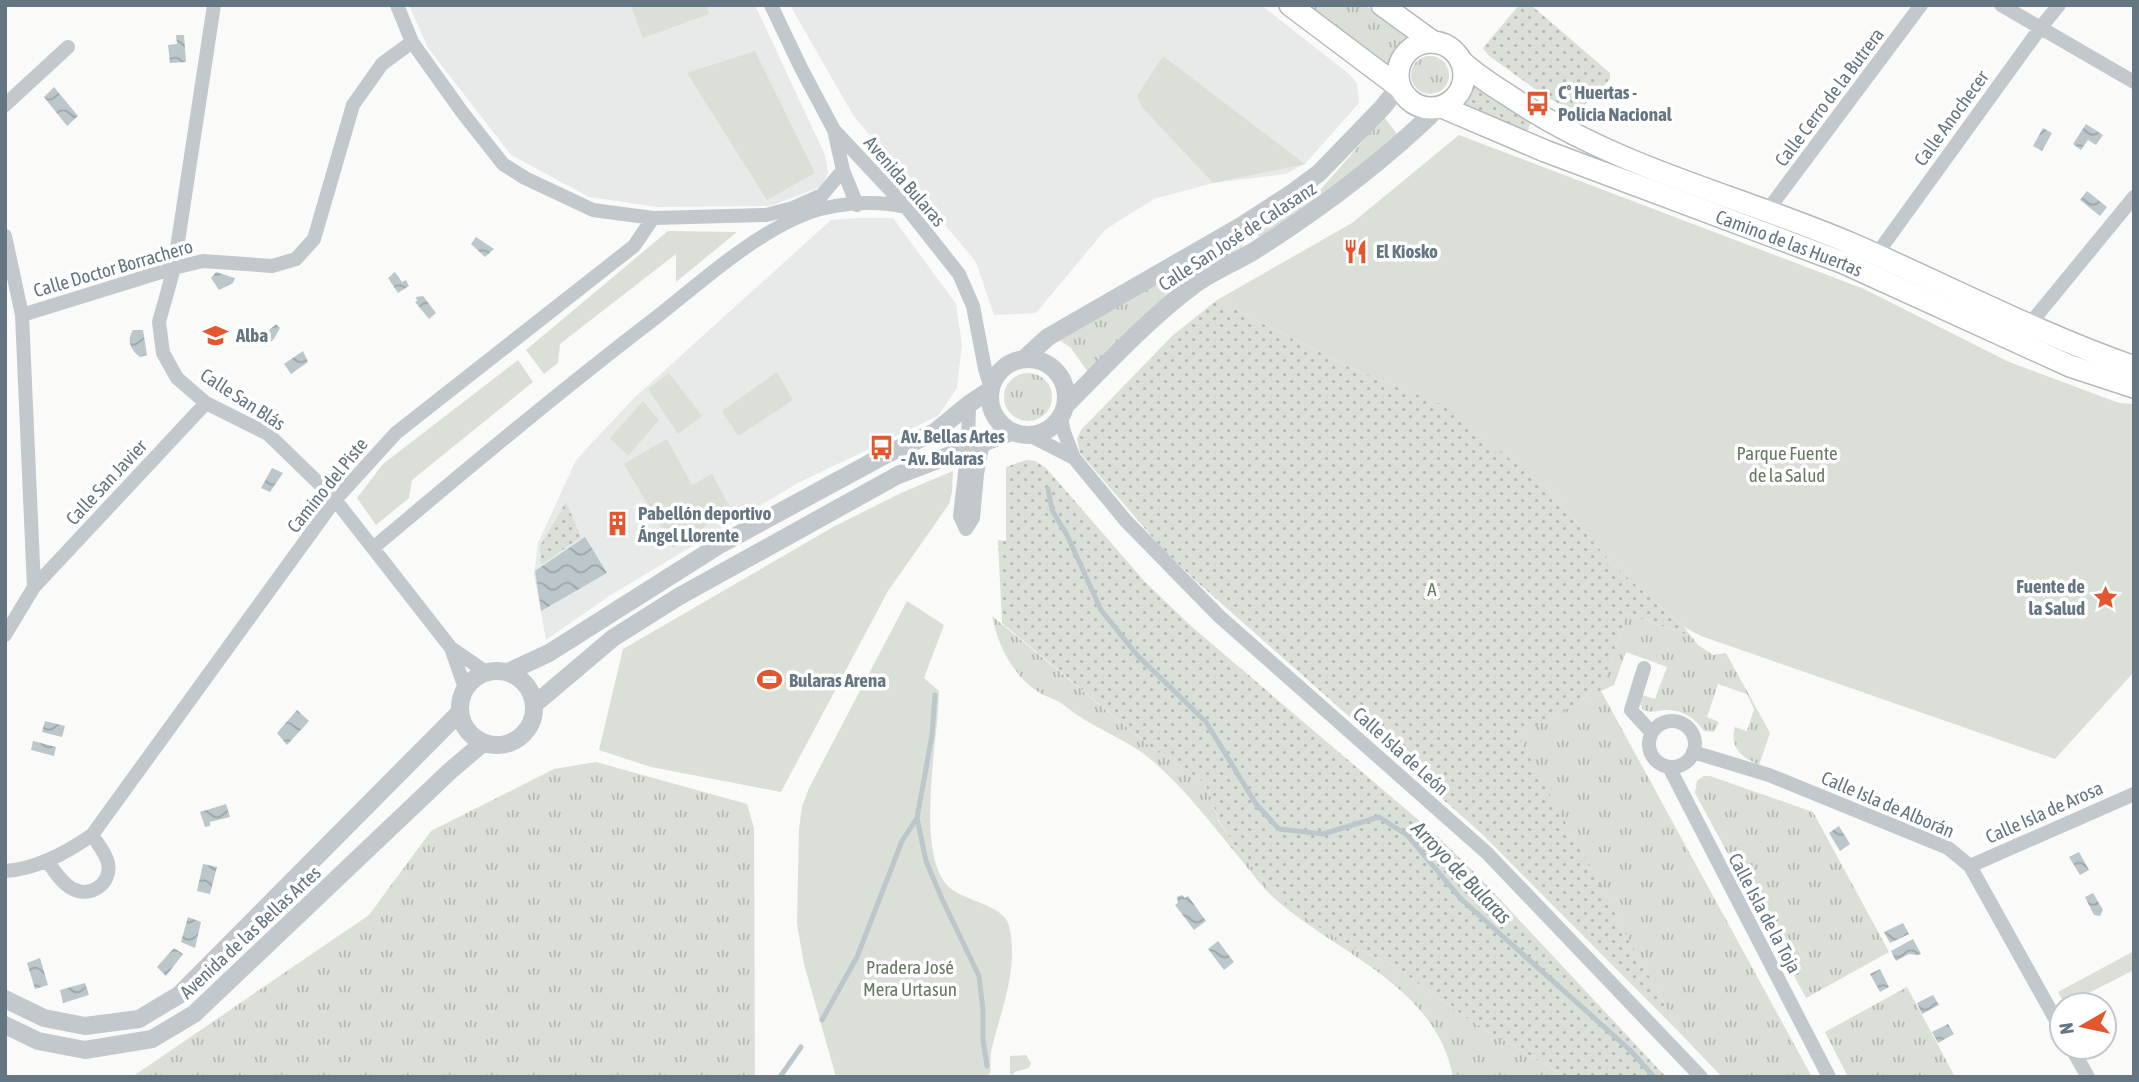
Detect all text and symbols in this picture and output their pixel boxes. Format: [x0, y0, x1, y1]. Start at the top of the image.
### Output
street label: Calle Cerro de la Butrera [1770, 24, 1888, 170]
street label: Calle Anochecer [1909, 66, 1993, 170]
place label: Cº Huertas - Policia Nacional [1558, 81, 1673, 125]
bus stop icon: Cº Huertas - Policia Nacional [1524, 89, 1552, 117]
street label: Avenida Bularas [860, 131, 950, 231]
street label: Calle San José de Calasanz [1154, 177, 1320, 295]
street label: Camino de las Huertas [1713, 205, 1866, 281]
street label: Calle Doctor Borrachero [31, 235, 195, 301]
restaurant icon: El Kiosko [1342, 237, 1370, 265]
place label: El Kiosko [1376, 240, 1438, 262]
school or university icon: Alba [202, 321, 230, 349]
place label: Alba [235, 324, 268, 346]
street label: Calle San Blás [196, 363, 290, 435]
place label: Av. Bellas Artes - Av. Bularas [900, 425, 1005, 469]
street label: Camino del Piste [282, 433, 372, 537]
bus stop icon: Av. Bellas Artes - Av. Bularas [867, 433, 895, 461]
street label: Calle San Javier [61, 435, 151, 529]
park label: Parque Fuente de la Salud [1736, 442, 1838, 486]
place label: Pabellón deportivo Ángel Llorente [637, 502, 771, 546]
building icon: Pabellón deportivo Ángel Llorente [604, 510, 632, 538]
place label: Fuente de la Salud [2016, 575, 2085, 619]
park label: A [1427, 578, 1437, 600]
place icon: Fuente de la Salud [2091, 583, 2119, 611]
sports icon: Bularas Arena [755, 666, 783, 694]
place label: Bularas Arena [789, 669, 886, 691]
street label: Calle Isla de León [1349, 702, 1453, 800]
street label: Calle Isla de Alborán [1818, 766, 1958, 842]
street label: Calle Isla de Arosa [1982, 776, 2106, 848]
water label: Arroyo de Bularas [1406, 815, 1517, 928]
street label: Calle Isla de la Toja [1724, 849, 1806, 977]
street label: Avenida de las Bellas Artes [175, 861, 325, 1003]
park label: Pradera José Mera Urtasun [863, 956, 957, 1000]
north arrow [2048, 991, 2118, 1061]
text: N [2054, 1021, 2078, 1036]

